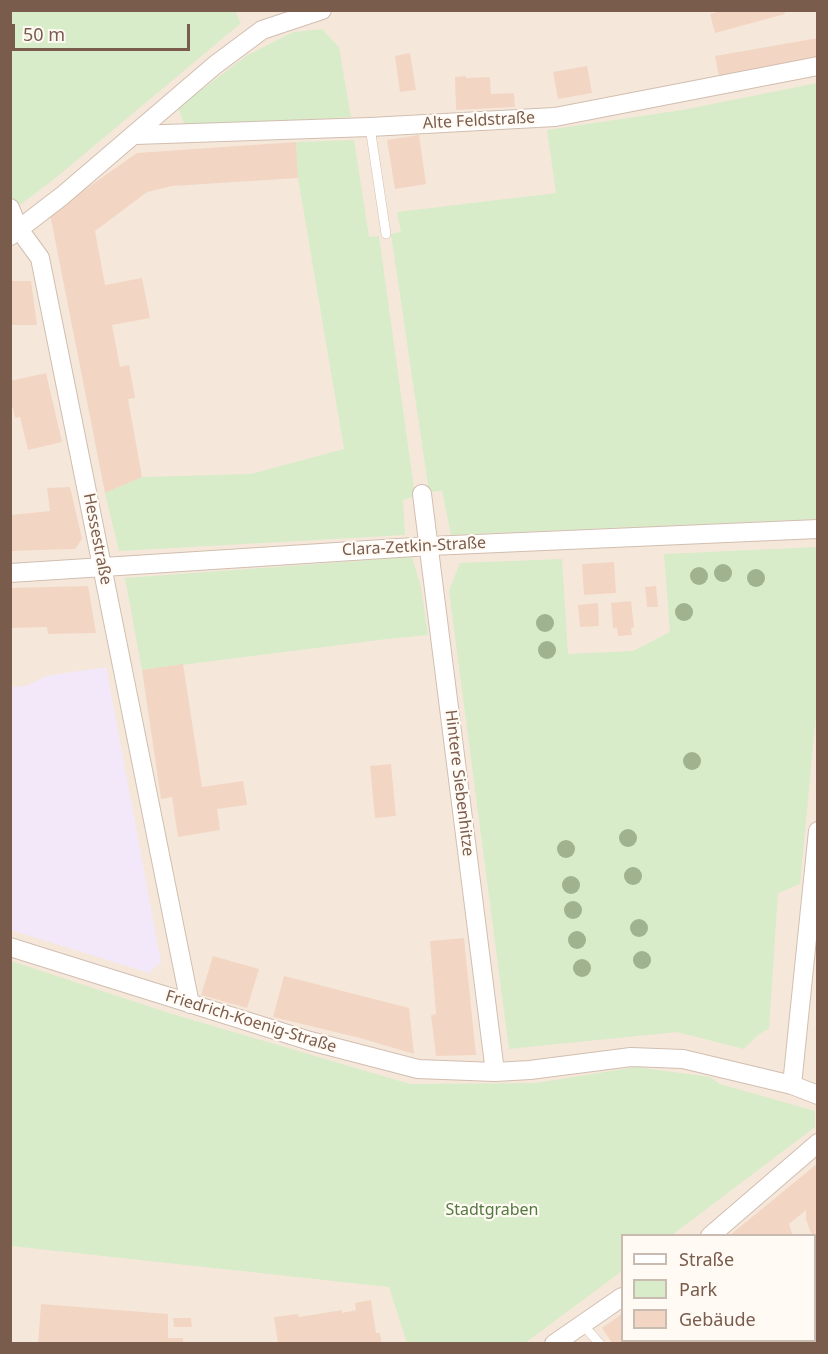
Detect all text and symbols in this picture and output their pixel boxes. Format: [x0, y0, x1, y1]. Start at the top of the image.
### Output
scale bar [15, 12, 194, 50]
text: 50 m [23, 22, 65, 46]
street label: Alte Feldstraße [422, 108, 536, 134]
street label: Hessestraße [79, 491, 115, 587]
street label: Clara-Zetkin-Straße [341, 534, 487, 560]
street label: Hintere Siebenhitze [441, 709, 477, 857]
street label: Friedrich-Koenig-Straße [163, 987, 339, 1057]
park label: Stadtgraben [445, 1200, 539, 1220]
legend [621, 1234, 816, 1342]
text: Straße [679, 1247, 734, 1271]
text: Park [679, 1277, 717, 1301]
text: Gebäude [679, 1307, 756, 1331]

